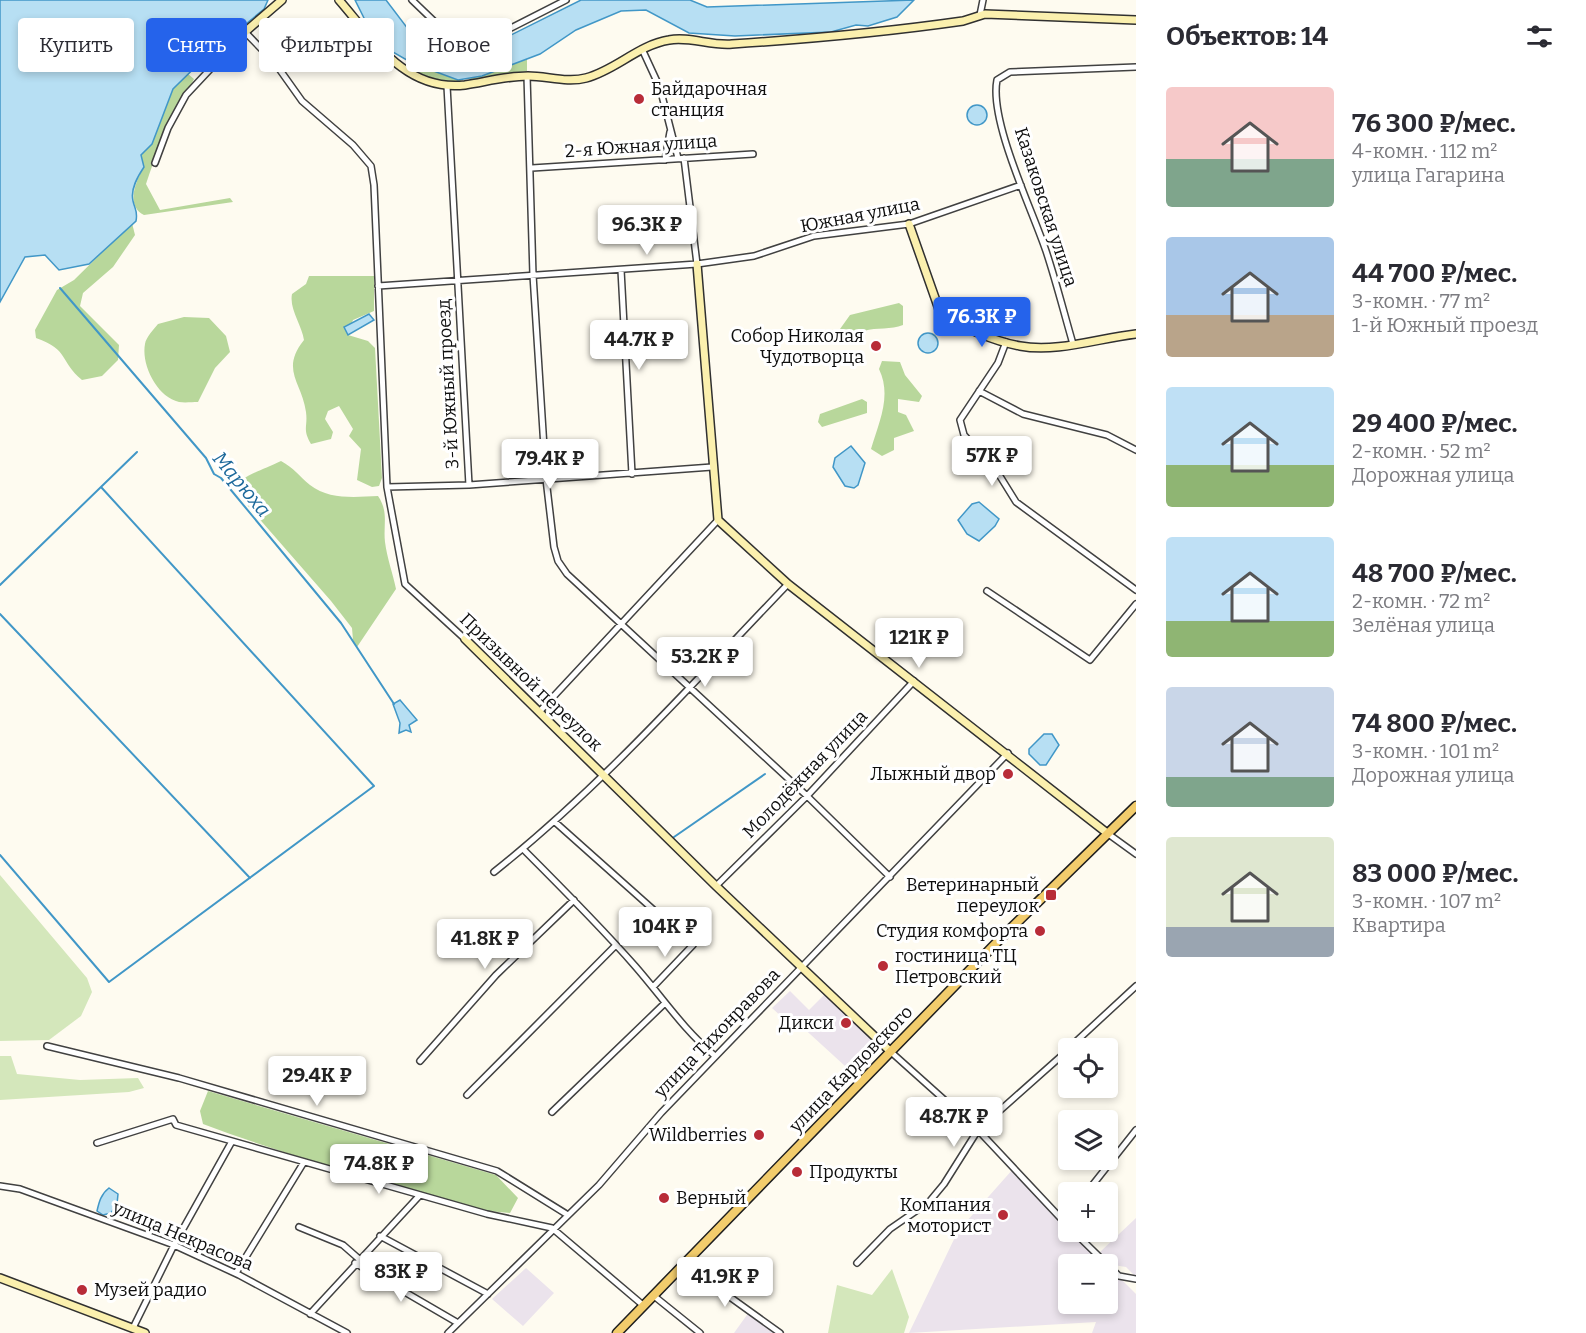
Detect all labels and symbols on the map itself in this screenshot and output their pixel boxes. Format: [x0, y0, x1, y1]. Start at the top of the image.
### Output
place label: Байдарочная станция [651, 78, 767, 121]
marker: Байдарочная станция [632, 92, 646, 106]
street label: Казаковская улица [1010, 125, 1082, 290]
street label: 2-я Южная улица [564, 130, 718, 162]
street label: Южная улица [798, 193, 922, 237]
pin: 96.3K ₽ [592, 205, 702, 256]
pin: 76.3K ₽ [927, 297, 1037, 348]
street label: 3-й Южный проезд [433, 298, 463, 470]
pin: 44.7K ₽ [584, 320, 694, 371]
place label: Собор Николая Чудотворца [731, 325, 864, 368]
marker: Собор Николая Чудотворца [869, 339, 883, 353]
pin: 57K ₽ [950, 436, 1034, 487]
pin: 79.4K ₽ [495, 439, 605, 490]
water label: Марюха [208, 447, 276, 521]
street label: Призывной переулок [455, 608, 607, 756]
pin: 121K ₽ [870, 618, 968, 669]
pin: 53.2K ₽ [650, 637, 760, 688]
street label: Молодёжная улица [738, 705, 872, 843]
place label: Лыжный двор [870, 763, 996, 785]
marker: Лыжный двор [1001, 767, 1015, 781]
place label: Ветеринарный переулок [906, 874, 1039, 917]
marker: Ветеринарный переулок [1044, 888, 1058, 902]
pin: 104K ₽ [616, 907, 714, 958]
pin: 41.8K ₽ [430, 919, 540, 970]
place label: Студия комфорта [876, 920, 1028, 942]
marker: Студия комфорта [1033, 924, 1047, 938]
place label: гостиница ТЦ Петровский [895, 945, 1017, 988]
marker: гостиница ТЦ Петровский [876, 959, 890, 973]
street label: улица Тихонравова [649, 964, 785, 1103]
street label: улица Кардовского [784, 1001, 917, 1138]
place label: Дикси [779, 1012, 834, 1034]
marker: Дикси [839, 1016, 853, 1030]
pin: 29.4K ₽ [262, 1056, 372, 1107]
pin: 48.7K ₽ [899, 1097, 1009, 1148]
place label: Wildberries [649, 1124, 747, 1146]
marker: Wildberries [752, 1128, 766, 1142]
pin: 74.8K ₽ [324, 1144, 434, 1195]
place label: Продукты [809, 1161, 898, 1183]
marker: Продукты [790, 1165, 804, 1179]
place label: Верный [676, 1187, 746, 1209]
marker: Верный [657, 1191, 671, 1205]
place label: Компания моторист [900, 1194, 991, 1237]
street label: улица Некрасова [108, 1196, 257, 1276]
marker: Компания моторист [996, 1208, 1010, 1222]
pin: 83K ₽ [359, 1252, 443, 1303]
pin: 41.9K ₽ [670, 1257, 780, 1308]
place label: Музей радио [94, 1279, 207, 1301]
marker: Музей радио [75, 1283, 89, 1297]

